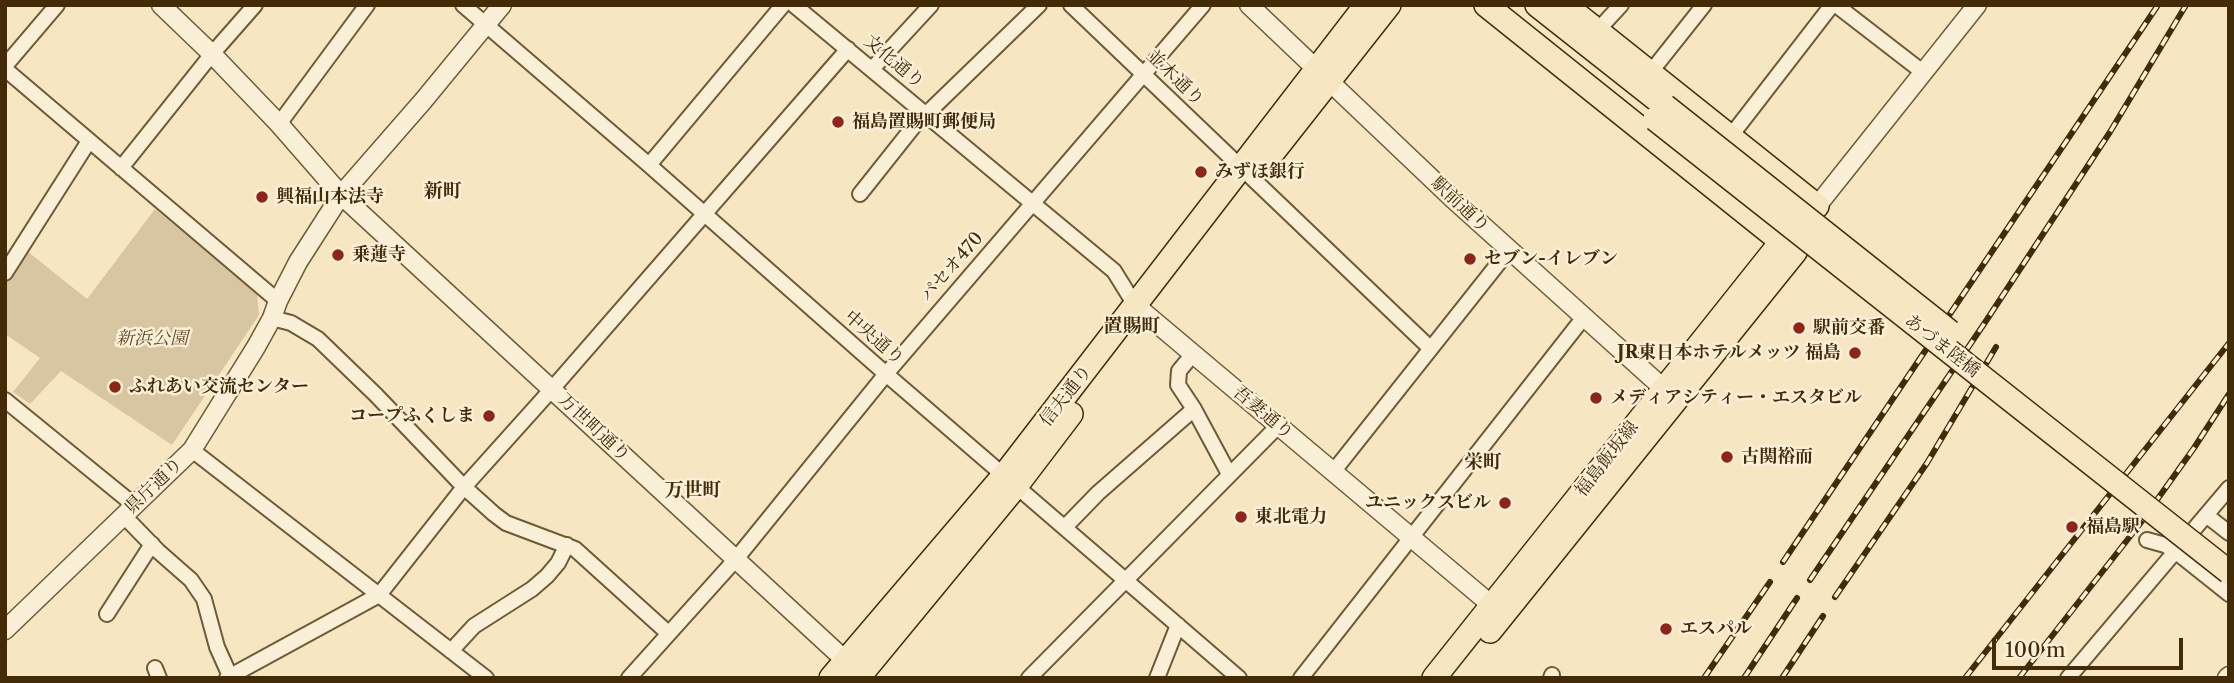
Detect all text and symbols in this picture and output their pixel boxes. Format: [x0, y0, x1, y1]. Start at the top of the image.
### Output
street label: 文化通り [859, 31, 929, 93]
street label: 並木通り [1142, 45, 1208, 111]
place label: 福島置賜町郵便局 [852, 111, 996, 133]
marker: 福島置賜町郵便局 [830, 114, 846, 130]
place label: みずほ銀行 [1215, 161, 1305, 183]
marker: みずほ銀行 [1193, 164, 1209, 180]
street label: 駅前通り [1426, 173, 1494, 237]
district label: 新町 [424, 181, 462, 203]
place label: 興福山本法寺 [276, 186, 384, 208]
marker: 興福山本法寺 [254, 189, 270, 205]
street label: パセオ470 [916, 228, 988, 306]
place label: 乗蓮寺 [352, 244, 406, 266]
marker: 乗蓮寺 [330, 247, 346, 263]
place label: セブン-イレブン [1484, 248, 1618, 270]
marker: セブン-イレブン [1462, 251, 1478, 267]
street label: 中央通り [840, 306, 908, 370]
street label: あづま陸橋 [1900, 310, 1984, 382]
district label: 置賜町 [1104, 316, 1160, 338]
place label: 駅前交番 [1813, 317, 1885, 339]
marker: 駅前交番 [1791, 320, 1807, 336]
park label: 新浜公園 [116, 328, 188, 350]
place label: JR東日本ホテルメッツ 福島 [1617, 342, 1841, 364]
marker: JR東日本ホテルメッツ 福島 [1847, 345, 1863, 361]
street label: 信夫通り [1035, 361, 1097, 431]
place label: ふれあい交流センター [129, 376, 309, 398]
marker: ふれあい交流センター [107, 379, 123, 395]
street label: 吾妻通り [1228, 382, 1298, 444]
place label: メディアシティー・エスタビル [1610, 387, 1862, 409]
street label: 万世町通り [554, 389, 634, 467]
marker: メディアシティー・エスタビル [1588, 390, 1604, 406]
place label: コープふくしま [349, 405, 475, 427]
marker: コープふくしま [481, 408, 497, 424]
street label: 福島飯坂線 [1571, 417, 1643, 501]
place label: 古関裕而 [1741, 446, 1813, 468]
marker: 古関裕而 [1719, 449, 1735, 465]
district label: 栄町 [1464, 452, 1502, 474]
street label: 県庁通り [121, 453, 187, 519]
district label: 万世町 [665, 480, 721, 502]
place label: ユニックスビル [1365, 492, 1491, 514]
marker: ユニックスビル [1497, 495, 1513, 511]
place label: 東北電力 [1255, 506, 1327, 528]
marker: 東北電力 [1233, 509, 1249, 525]
place label: 福島駅 [2086, 516, 2140, 538]
marker: 福島駅 [2064, 519, 2080, 535]
place label: エスパル [1680, 618, 1752, 640]
marker: エスパル [1658, 621, 1674, 637]
scale bar [1996, 624, 2187, 668]
text: 100 m [2005, 637, 2066, 662]

